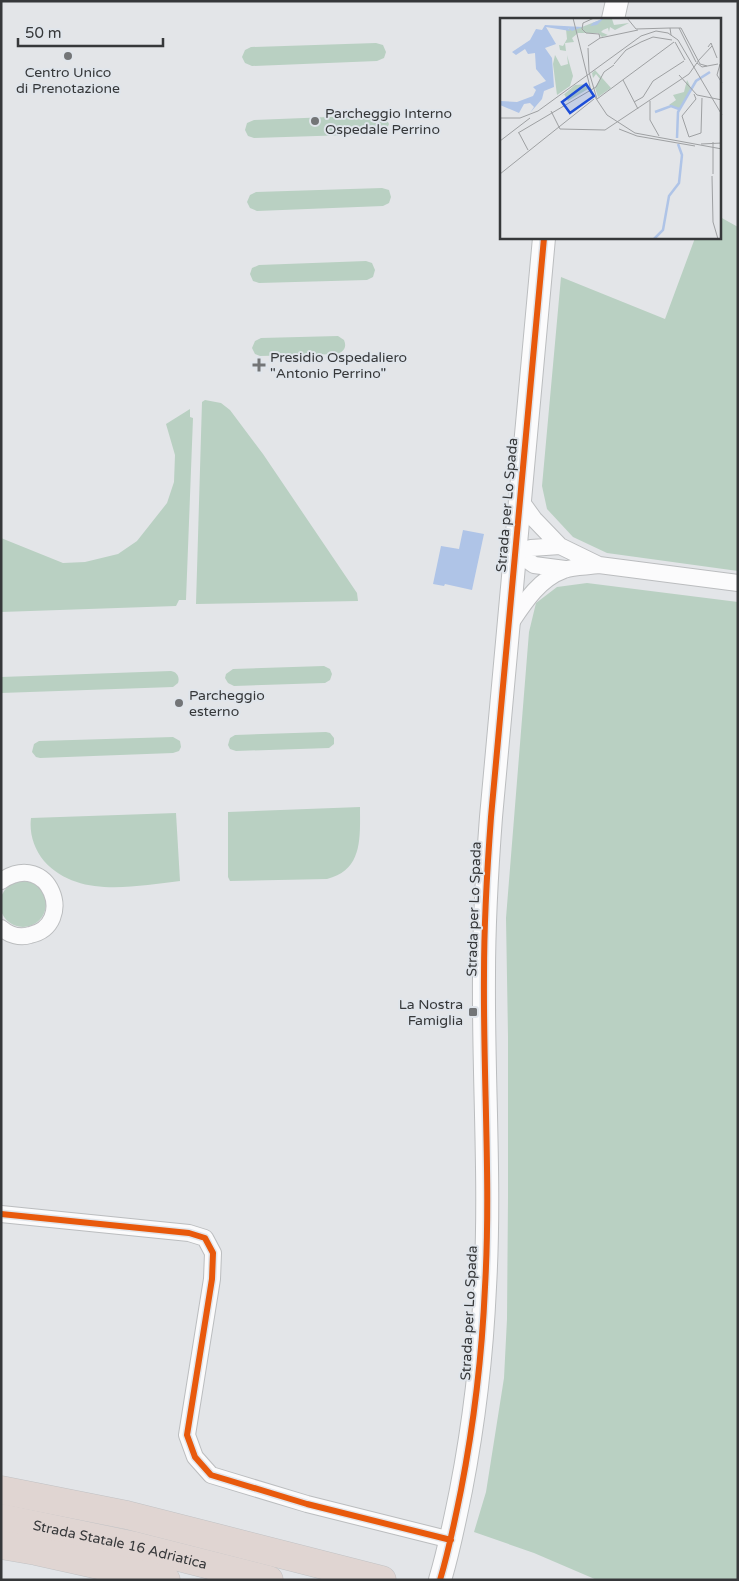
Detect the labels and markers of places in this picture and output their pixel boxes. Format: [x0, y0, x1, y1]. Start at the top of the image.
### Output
marker: Centro Unico di Prenotazione [62, 50, 74, 62]
place label: Centro Unico di Prenotazione [16, 64, 120, 97]
place label: Parcheggio Interno Ospedale Perrino [325, 105, 452, 138]
marker: Parcheggio Interno Ospedale Perrino [309, 115, 321, 127]
place label: Presidio Ospedaliero "Antonio Perrino" [270, 349, 407, 382]
marker: Presidio Ospedaliero "Antonio Perrino" [252, 358, 266, 372]
place label: Parcheggio esterno [189, 687, 265, 720]
marker: Parcheggio esterno [173, 697, 185, 709]
place label: La Nostra Famiglia [399, 996, 463, 1029]
marker: La Nostra Famiglia [467, 1006, 479, 1018]

